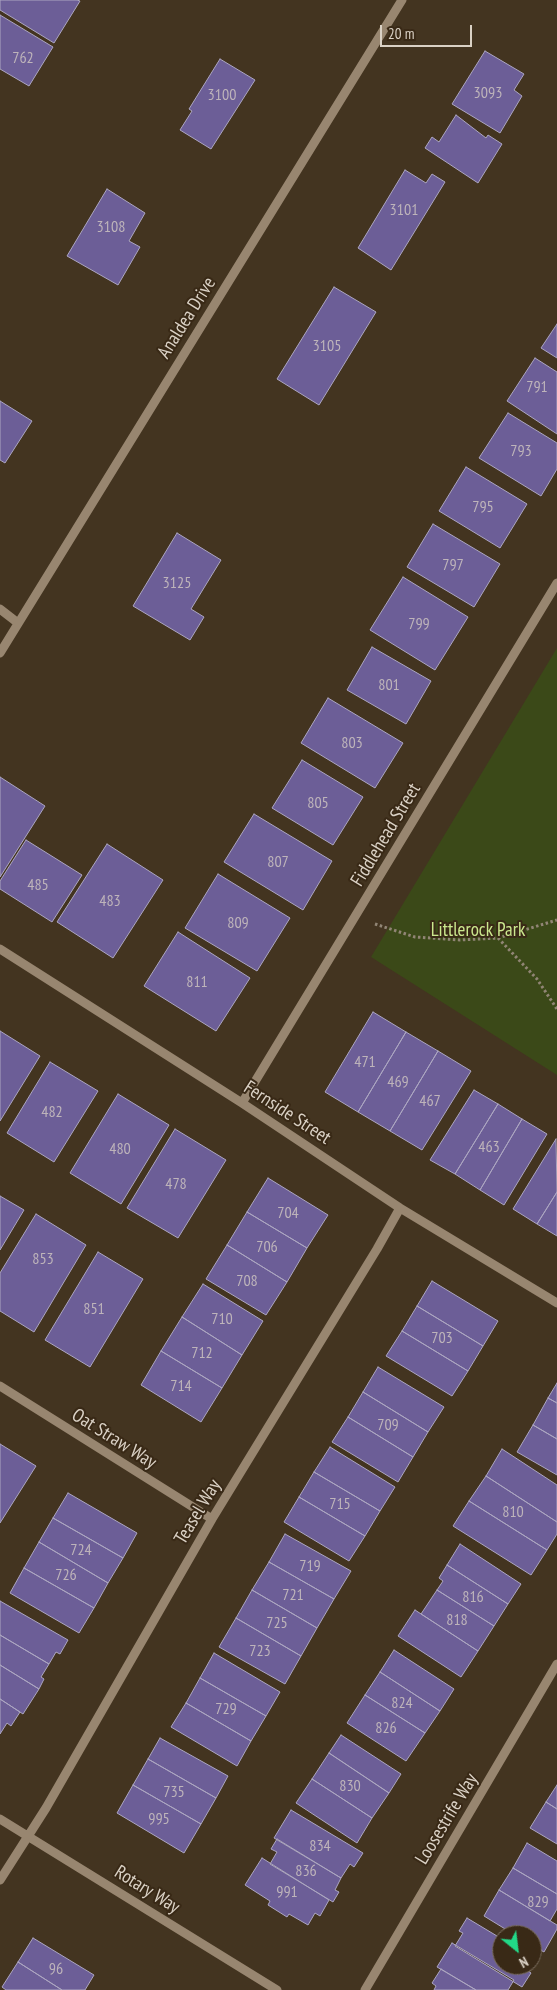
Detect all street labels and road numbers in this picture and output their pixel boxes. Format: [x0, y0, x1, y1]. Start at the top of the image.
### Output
street label: Analdea Drive [153, 273, 221, 363]
street label: Fiddlehead Street [346, 779, 426, 891]
street label: Fernside Street [239, 1076, 335, 1150]
street label: Oat Straw Way [67, 1404, 161, 1474]
street label: Teasel Way [170, 1475, 226, 1549]
street label: Loosestrife Way [411, 1769, 483, 1869]
street label: Rotary Way [110, 1861, 184, 1919]

